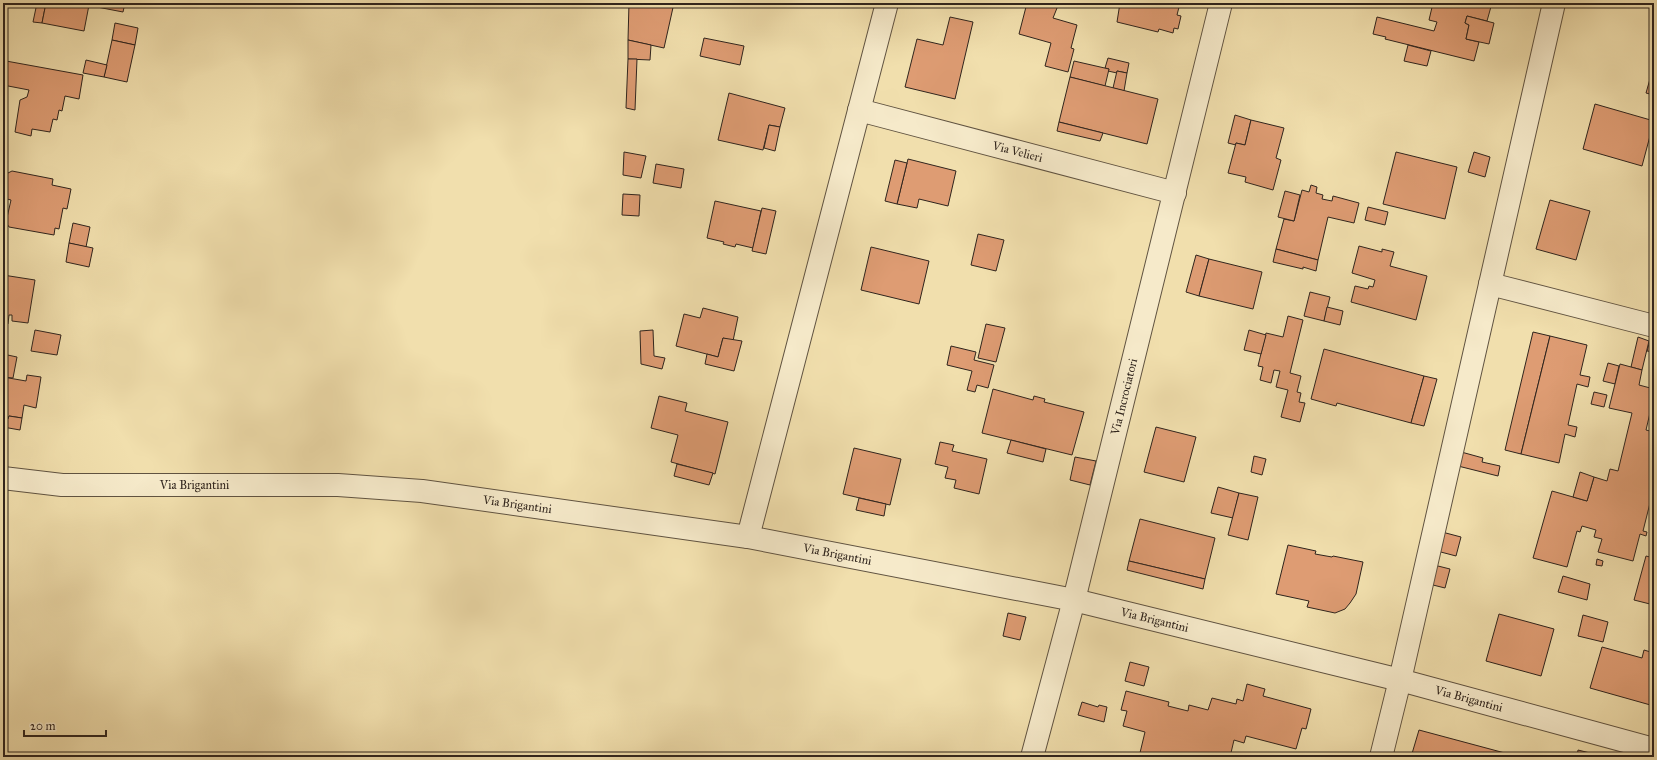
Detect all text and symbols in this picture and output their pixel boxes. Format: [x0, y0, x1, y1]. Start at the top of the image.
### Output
street label: Via Velieri [990, 138, 1045, 165]
street label: Via Incrociatori [1108, 356, 1140, 437]
street label: Via Brigantini [159, 478, 230, 493]
street label: Via Brigantini [481, 493, 554, 516]
street label: Via Brigantini [801, 541, 874, 568]
street label: Via Brigantini [1118, 604, 1191, 635]
street label: Via Brigantini [1433, 683, 1505, 715]
scale bar [24, 712, 106, 738]
text: 20 m [30, 719, 56, 733]

